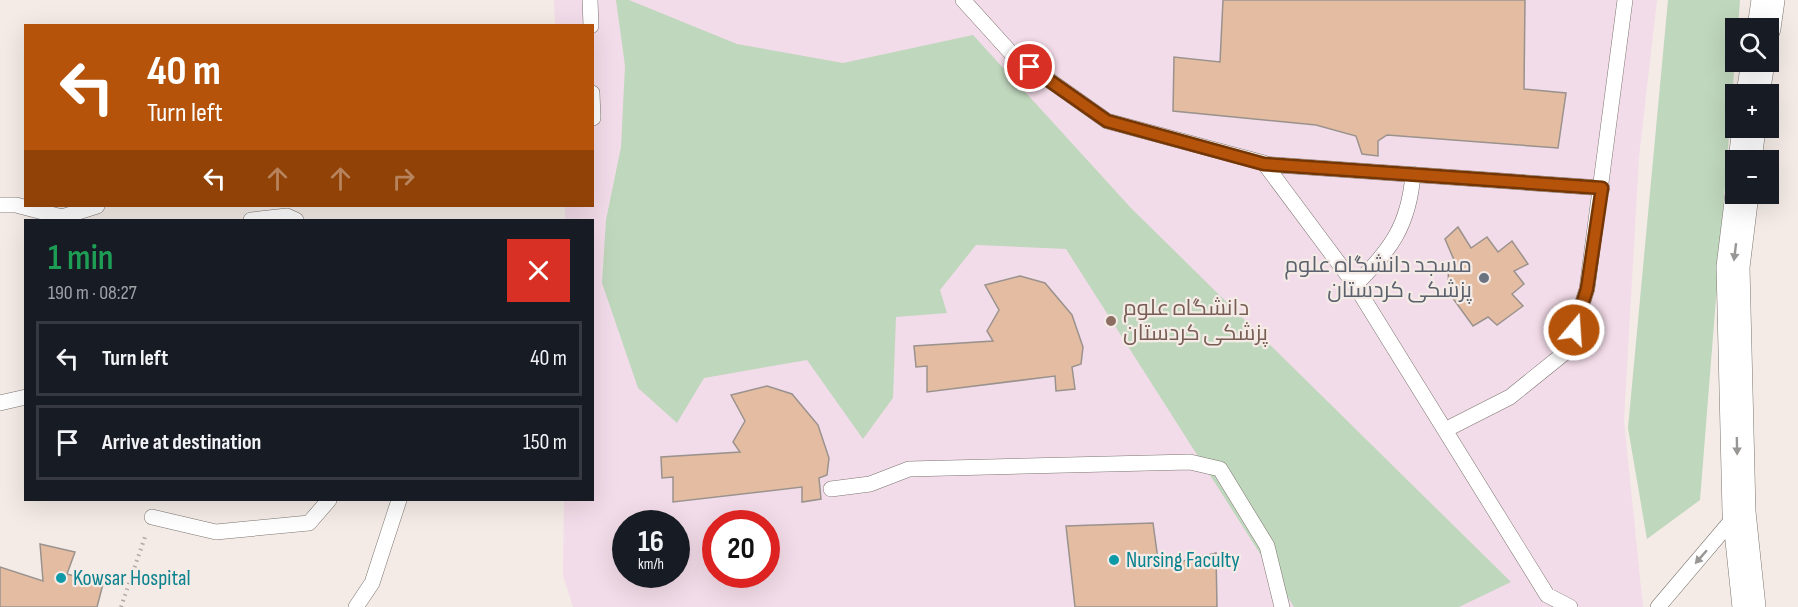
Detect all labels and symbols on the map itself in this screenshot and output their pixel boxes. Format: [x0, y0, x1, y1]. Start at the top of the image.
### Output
pin [1004, 41, 1055, 92]
one-way arrow [1730, 242, 1739, 261]
place label: مسجد دانشگاه علوم پزشکی کردستان [1284, 252, 1472, 304]
marker: مسجد دانشگاه علوم پزشکی کردستان [1477, 271, 1491, 285]
place label: دانشگاه علوم پزشکی کردستان [1123, 295, 1268, 347]
position arrow [1542, 298, 1606, 362]
marker: دانشگاه علوم پزشکی کردستان [1104, 314, 1118, 328]
one-way arrow [1733, 437, 1742, 456]
speed limit sign: 20 [702, 510, 780, 588]
place label: Nursing Faculty [1126, 547, 1240, 574]
one-way arrow [1695, 549, 1708, 564]
marker: Nursing Faculty [1107, 553, 1121, 567]
place label: Kowsar Hospital [73, 565, 191, 592]
marker: Kowsar Hospital [54, 571, 68, 585]

